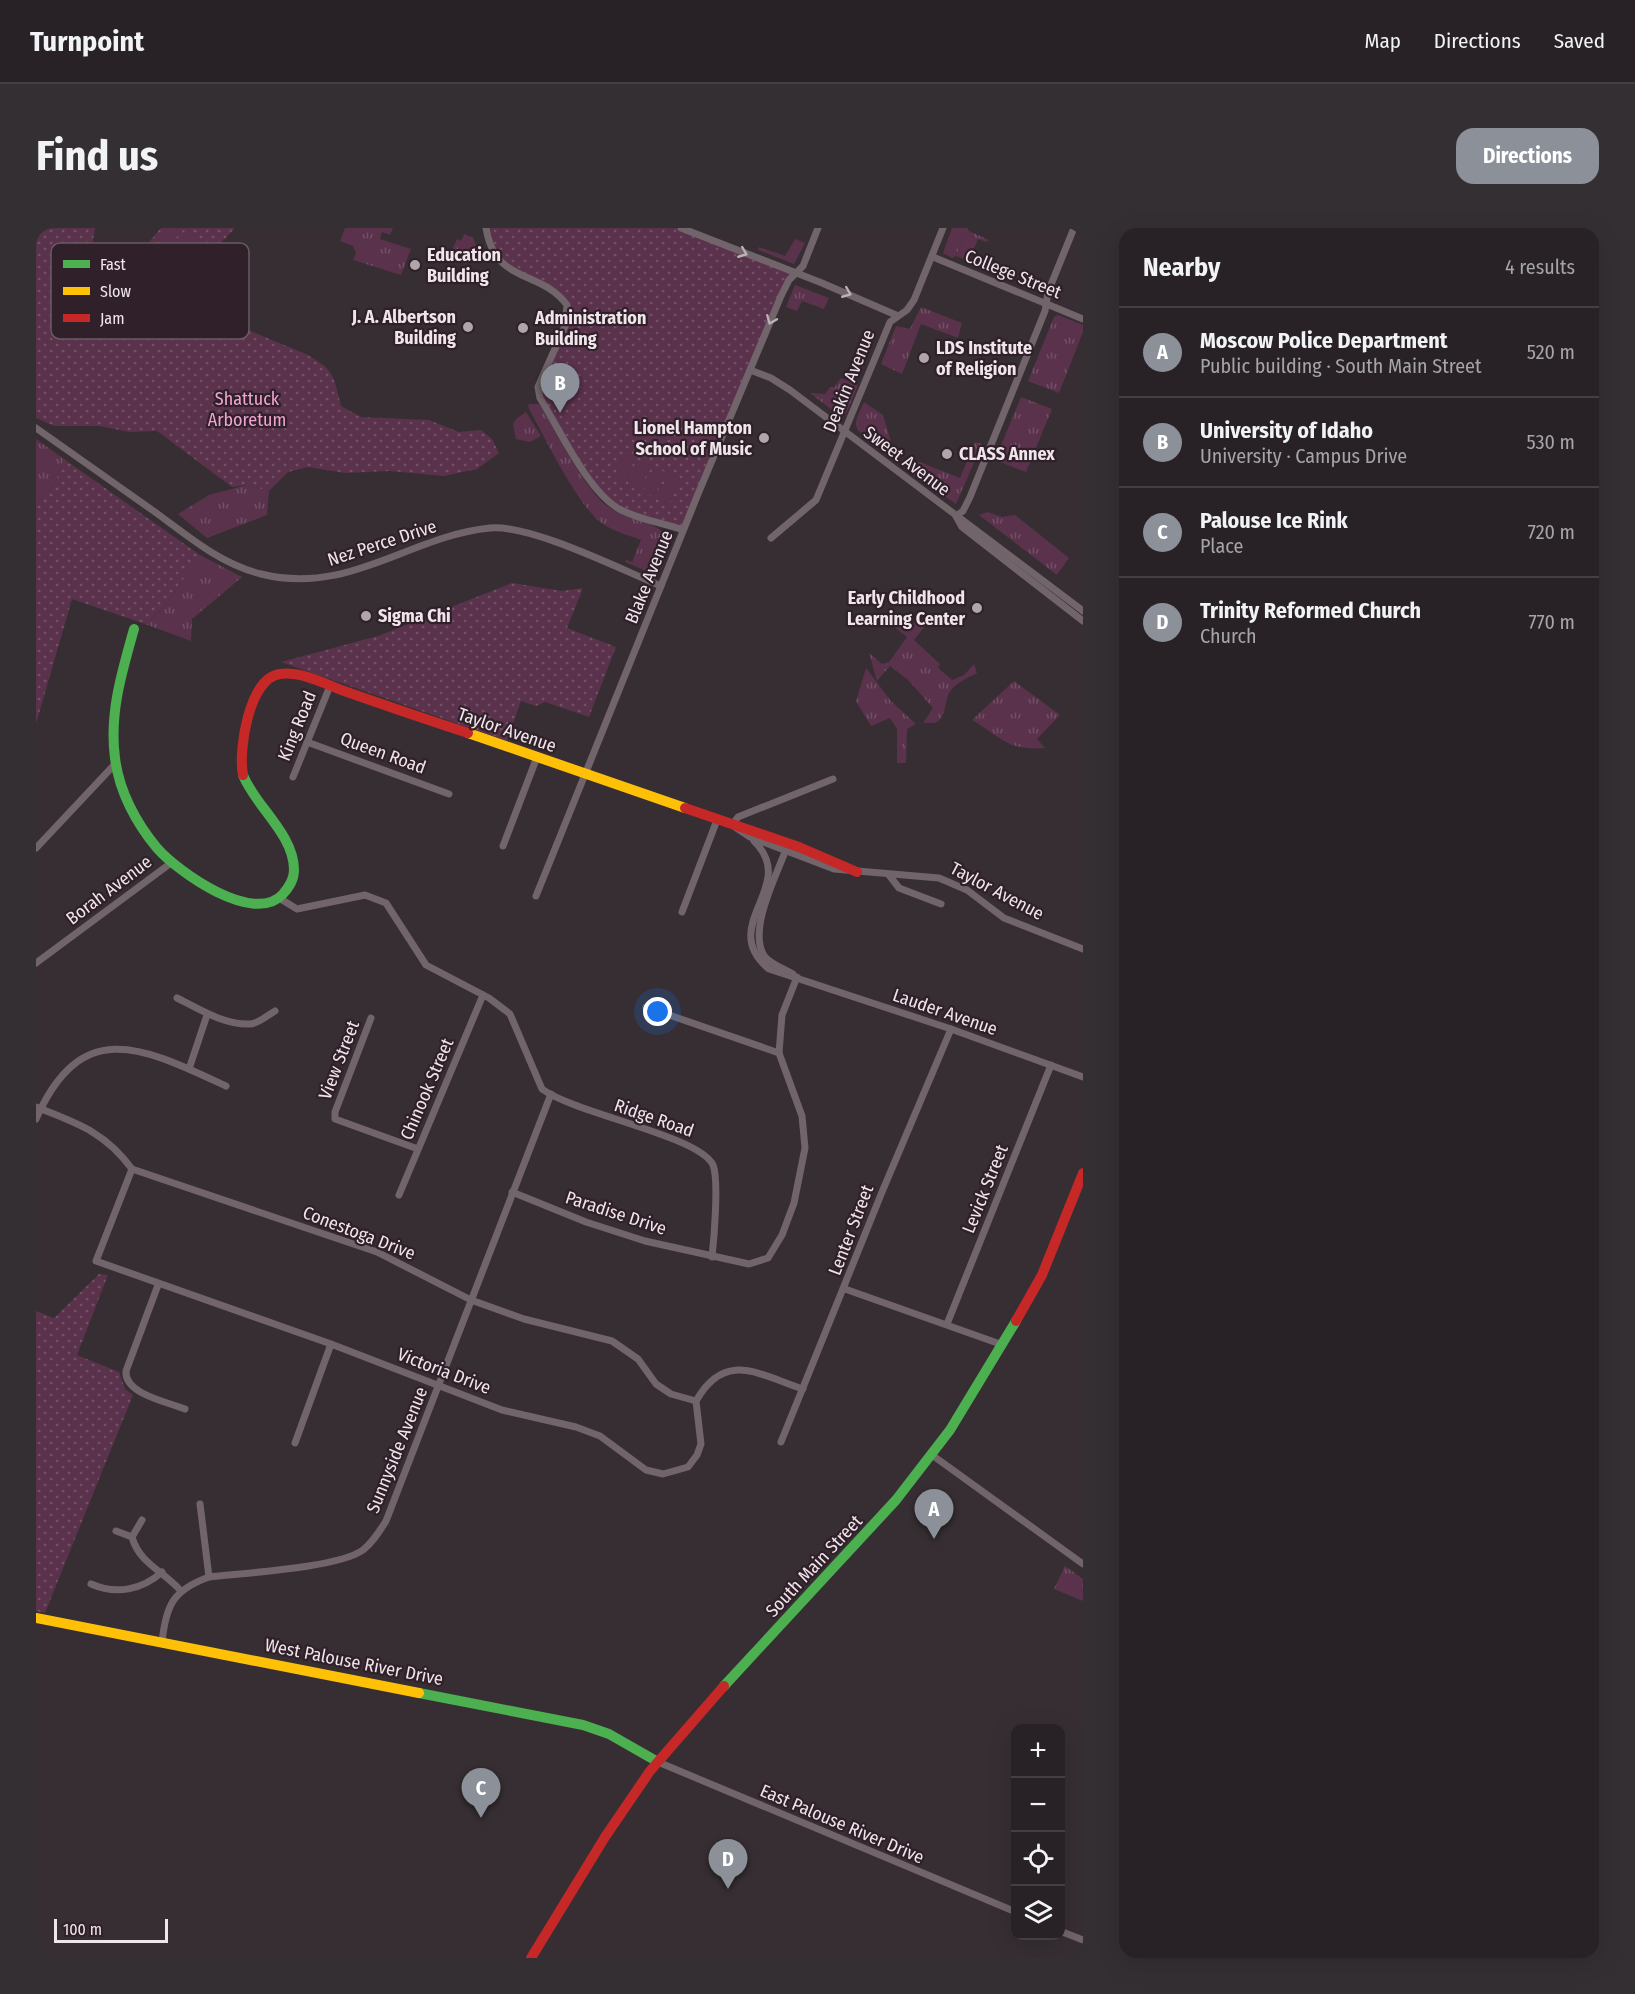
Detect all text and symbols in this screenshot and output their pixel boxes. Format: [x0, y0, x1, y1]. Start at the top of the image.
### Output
text: Turnpoint [30, 25, 144, 58]
text: Map [1364, 28, 1401, 54]
text: Directions [1434, 28, 1521, 54]
text: Saved [1554, 28, 1605, 54]
button: Directions [1456, 128, 1599, 184]
text: Find us [36, 131, 158, 181]
legend [51, 243, 249, 339]
place label: Education Building [427, 244, 501, 287]
one-way arrow [738, 245, 748, 258]
street label: College Street [962, 245, 1065, 303]
text: Nearby [1143, 252, 1220, 283]
text: Fast [100, 255, 127, 274]
text: 4 results [1505, 255, 1575, 279]
marker: Education Building [408, 258, 422, 272]
text: Slow [100, 282, 131, 301]
one-way arrow [841, 286, 852, 298]
place label: J. A. Albertson Building [351, 306, 456, 349]
place label: Administration Building [534, 307, 646, 350]
text: Jam [100, 309, 125, 328]
one-way arrow [766, 314, 778, 325]
marker: J. A. Albertson Building [461, 320, 475, 334]
marker: Administration Building [516, 321, 530, 335]
street label: Deakin Avenue [818, 326, 880, 436]
text: Moscow Police Department [1200, 327, 1447, 354]
place label: LDS Institute of Religion [936, 337, 1032, 380]
text: A [1157, 340, 1168, 364]
text: 520 m [1527, 340, 1575, 364]
marker: LDS Institute of Religion [917, 351, 931, 365]
text: Public building · South Main Street [1200, 354, 1481, 378]
pin: B [540, 364, 580, 413]
park label: Shattuck Arboretum [208, 388, 286, 431]
place label: Lionel Hampton School of Music [634, 417, 752, 460]
text: University of Idaho [1200, 417, 1373, 444]
street label: Sweet Avenue [859, 421, 955, 501]
text: B [1157, 430, 1168, 454]
text: 530 m [1526, 430, 1575, 454]
marker: Lionel Hampton School of Music [757, 431, 771, 445]
place label: CLASS Annex [959, 443, 1055, 465]
text: University · Campus Drive [1200, 444, 1407, 468]
marker: CLASS Annex [940, 447, 954, 461]
text: Palouse Ice Rink [1200, 507, 1348, 534]
street label: Nez Perce Drive [325, 515, 439, 571]
text: C [1157, 520, 1168, 544]
text: 720 m [1528, 520, 1575, 544]
street label: Blake Avenue [620, 527, 678, 627]
text: Place [1200, 534, 1243, 558]
place label: Early Childhood Learning Center [847, 587, 965, 630]
text: Trinity Reformed Church [1200, 597, 1421, 624]
marker: Early Childhood Learning Center [970, 601, 984, 615]
place label: Sigma Chi [378, 605, 451, 627]
marker: Sigma Chi [359, 609, 373, 623]
text: D [1157, 610, 1168, 634]
text: 770 m [1528, 610, 1575, 634]
text: Church [1200, 624, 1256, 648]
street label: King Road [273, 688, 321, 764]
street label: Taylor Avenue [455, 703, 559, 757]
street label: Queen Road [337, 727, 429, 779]
street label: Borah Avenue [62, 851, 156, 929]
street label: Taylor Avenue [946, 857, 1048, 925]
street label: Lauder Avenue [890, 984, 1000, 1040]
your location [643, 997, 672, 1026]
street label: View Street [314, 1017, 364, 1103]
street label: Chinook Street [396, 1035, 458, 1143]
street label: Ridge Road [611, 1094, 697, 1142]
street label: Levick Street [957, 1141, 1013, 1236]
street label: Lenter Street [824, 1182, 878, 1278]
street label: Paradise Drive [563, 1186, 669, 1240]
street label: Conestoga Drive [300, 1201, 418, 1265]
street label: Victoria Drive [394, 1343, 494, 1399]
street label: Sunnyside Avenue [362, 1384, 432, 1516]
pin: A [914, 1490, 954, 1539]
street label: South Main Street [761, 1510, 867, 1622]
street label: West Palouse River Drive [263, 1634, 445, 1690]
map controls [1011, 1724, 1065, 1940]
button: + [1011, 1724, 1065, 1778]
pin: C [462, 1768, 500, 1818]
button: − [1011, 1778, 1065, 1832]
street label: East Palouse River Drive [757, 1779, 927, 1869]
button: locate [1011, 1832, 1065, 1886]
pin: D [708, 1840, 748, 1889]
button: layers [1011, 1886, 1065, 1940]
scale bar [54, 1916, 168, 1944]
text: 100 m [63, 1920, 102, 1939]

